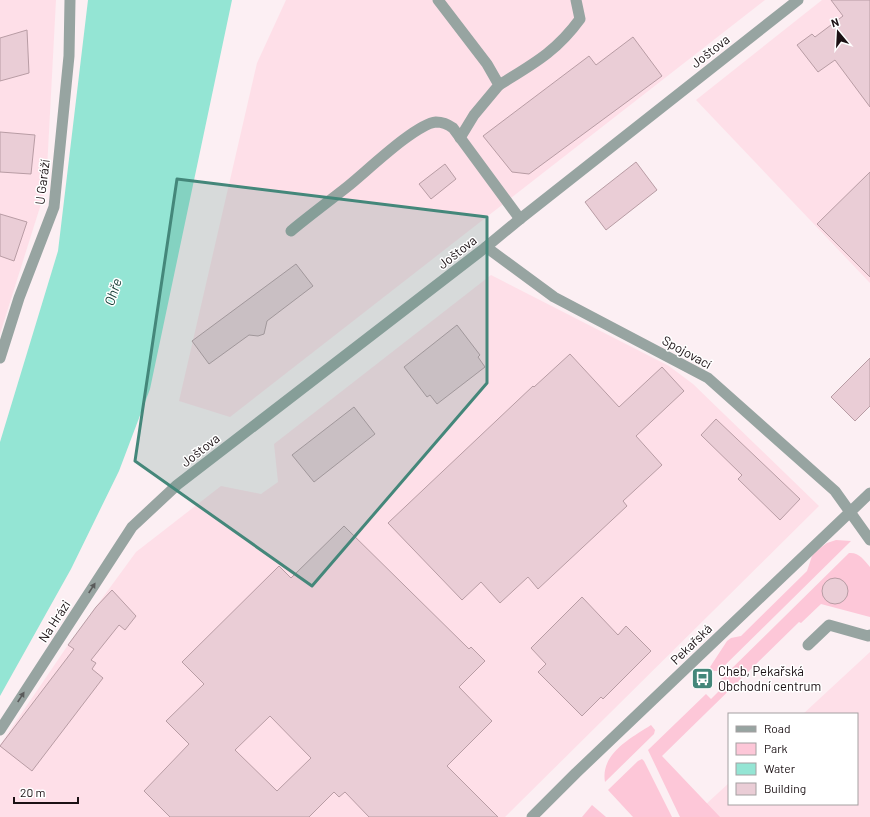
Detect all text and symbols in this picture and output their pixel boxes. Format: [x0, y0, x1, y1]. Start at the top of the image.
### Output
north arrow [818, 12, 858, 52]
text: N [829, 15, 840, 29]
street label: Joštova [687, 31, 733, 71]
street label: U Garáží [31, 158, 53, 206]
street label: Joštova [434, 232, 480, 272]
water label: Ohře [100, 276, 125, 308]
street label: Spojovací [660, 332, 715, 372]
street label: Joštova [177, 430, 223, 470]
one-way arrow [89, 582, 96, 594]
street label: Na Hrázi [34, 597, 74, 645]
street label: Pekařská [667, 620, 715, 668]
place label: Cheb, Pekařská Obchodní centrum [718, 663, 821, 694]
bus stop icon: Cheb, Pekařská Obchodní centrum [689, 665, 715, 691]
one-way arrow [17, 692, 25, 702]
legend [728, 713, 858, 805]
text: Road [764, 721, 791, 735]
text: Park [764, 741, 788, 755]
text: Water [764, 761, 796, 775]
scale bar [14, 779, 78, 805]
text: Building [764, 781, 806, 795]
text: 20 m [20, 785, 46, 799]

